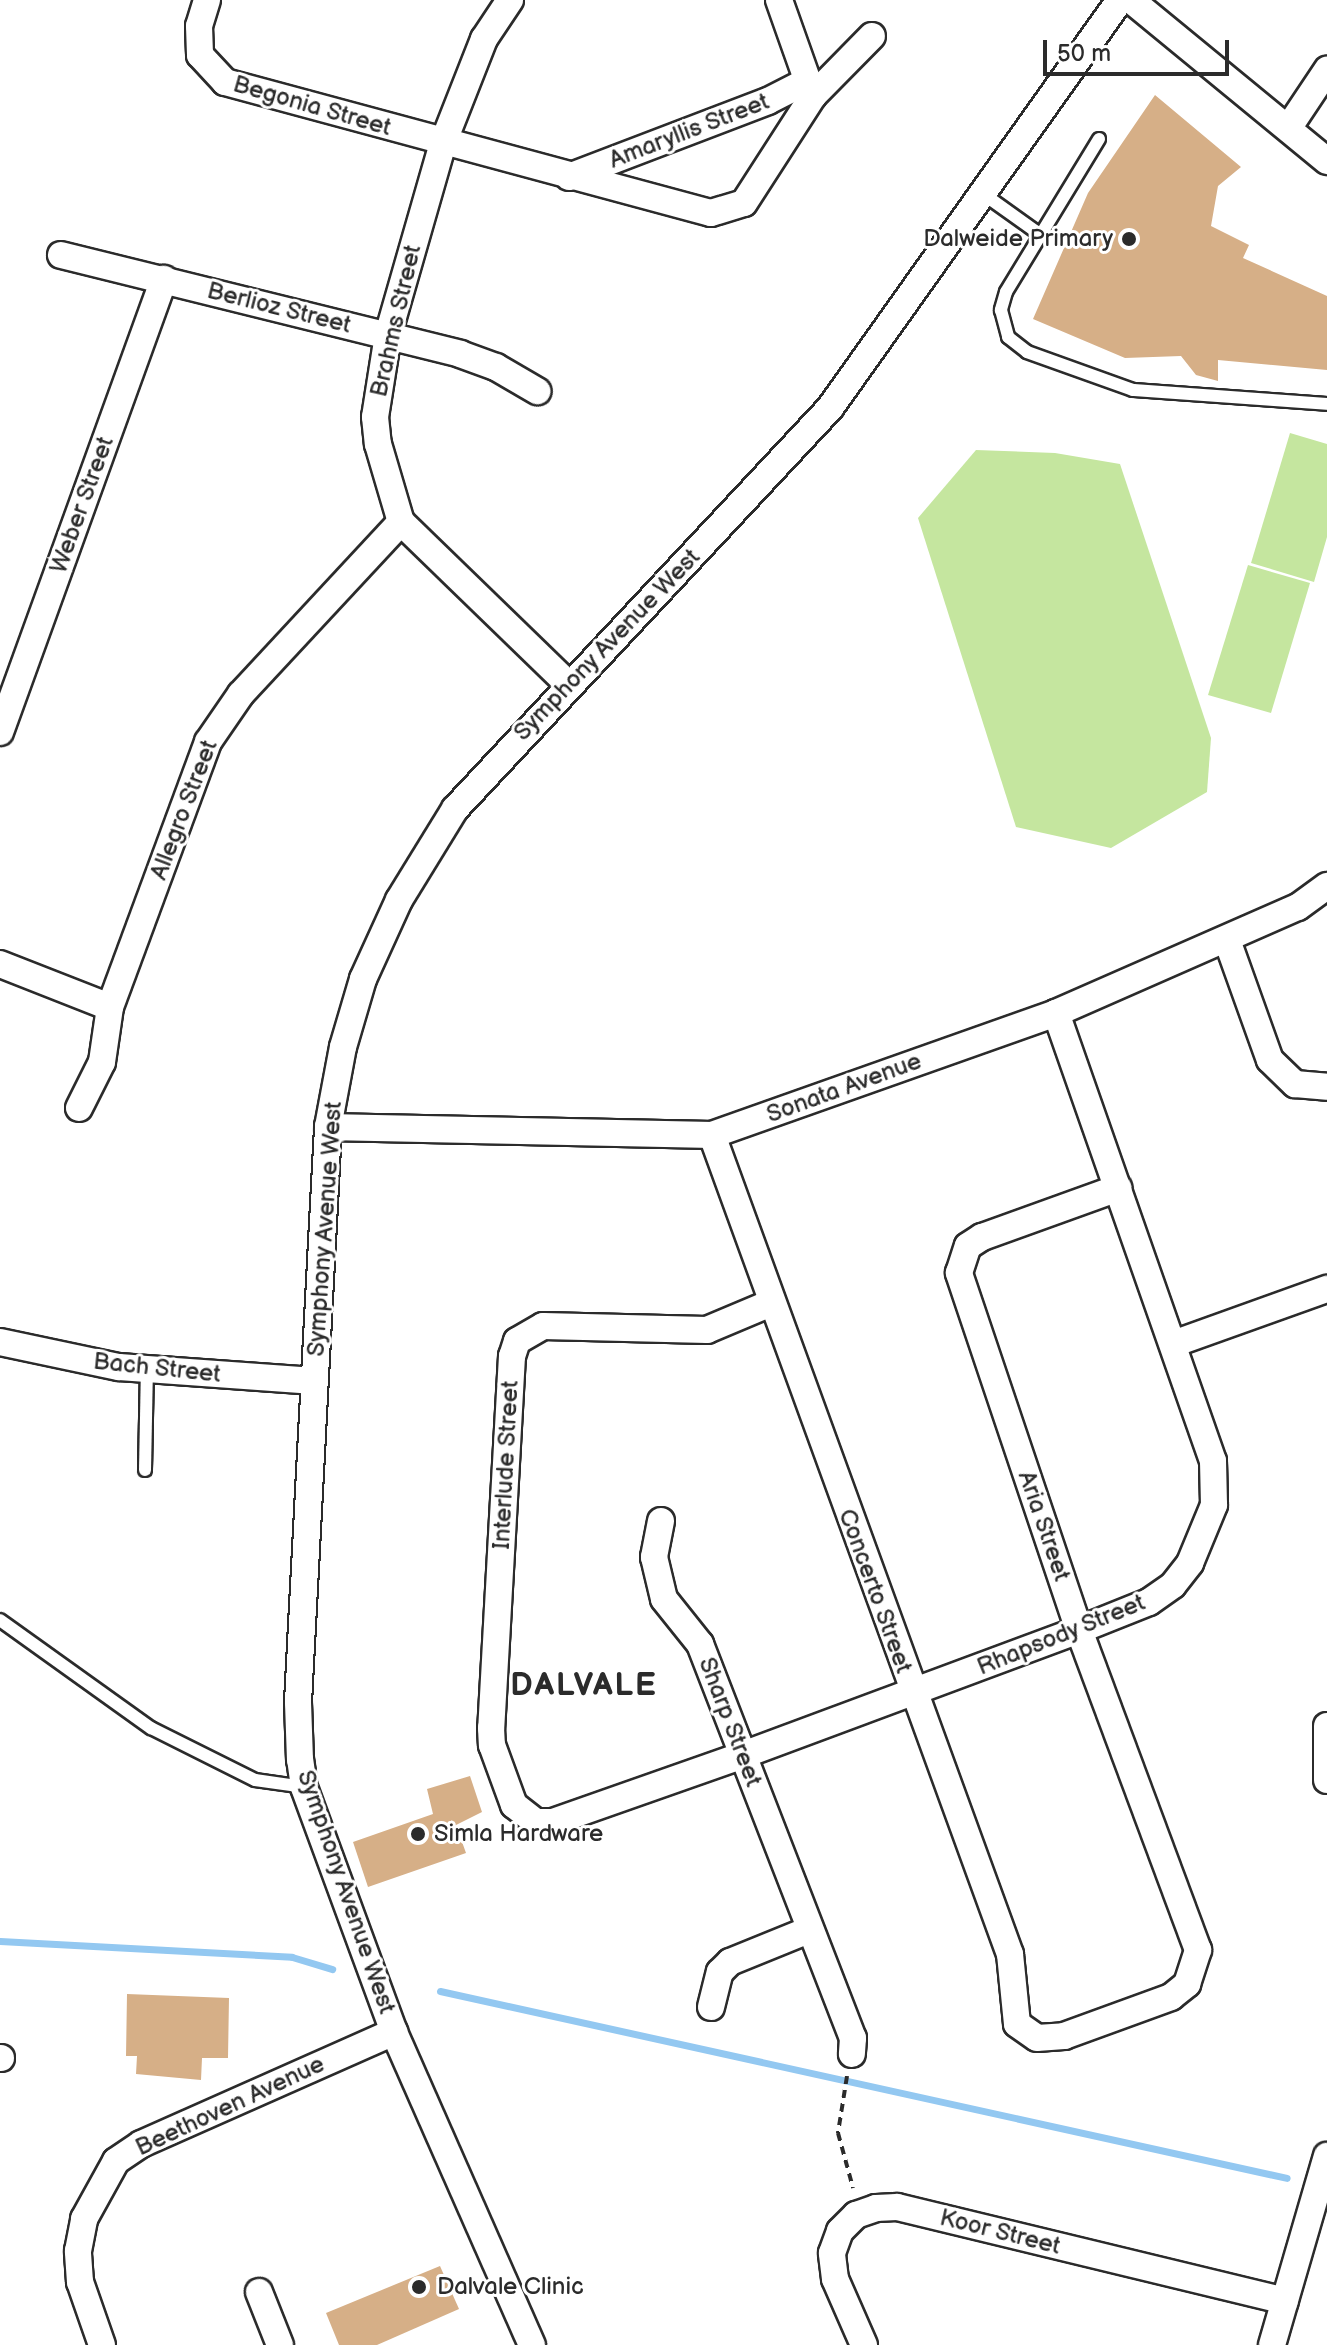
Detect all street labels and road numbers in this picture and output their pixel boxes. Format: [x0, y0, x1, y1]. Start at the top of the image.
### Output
street label: Begonia Street [230, 70, 394, 142]
street label: Amaryllis Street [605, 87, 773, 175]
street label: Brahms Street [364, 242, 428, 400]
street label: Berlioz Street [204, 276, 354, 340]
street label: Weber Street [44, 433, 120, 577]
street label: Symphony Avenue West [507, 542, 707, 748]
street label: Allegro Street [144, 736, 224, 884]
street label: Sonata Avenue [763, 1047, 925, 1129]
street label: Symphony Avenue West [302, 1099, 348, 1359]
street label: Bach Street [92, 1347, 222, 1389]
street label: Interlude Street [487, 1380, 525, 1550]
street label: Aria Street [1012, 1467, 1076, 1585]
street label: Concerto Street [832, 1505, 918, 1677]
street label: Rhapsody Street [972, 1588, 1150, 1682]
street label: Sharp Street [692, 1653, 768, 1791]
street label: Symphony Avenue West [290, 1765, 402, 2019]
street label: Beethoven Avenue [131, 2050, 329, 2162]
street label: Koor Street [937, 2203, 1063, 2261]

